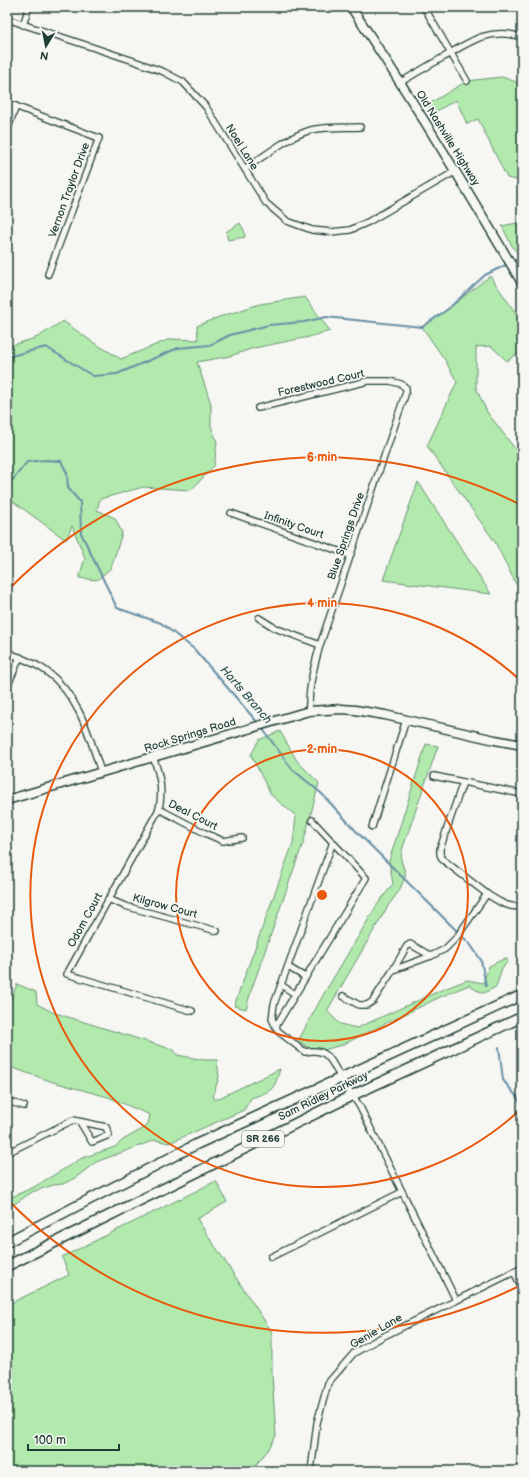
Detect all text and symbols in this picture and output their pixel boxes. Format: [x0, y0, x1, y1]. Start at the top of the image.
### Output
north arrow [26, 26, 66, 66]
text: N [39, 48, 50, 62]
street label: Old Nashville Highway [413, 88, 483, 188]
street label: Noel Lane [223, 122, 261, 173]
street label: Vernon Traylor Drive [46, 140, 92, 239]
street label: Forestwood Court [277, 367, 366, 399]
text: 6 min [307, 450, 337, 465]
street label: Blue Springs Drive [325, 490, 367, 582]
street label: Infinity Court [263, 509, 326, 541]
text: 4 min [307, 596, 337, 611]
water label: Harts Branch [217, 663, 276, 727]
street label: Rock Springs Road [143, 715, 237, 755]
text: 2 min [307, 742, 337, 757]
street label: Deal Court [166, 797, 220, 833]
centre of rings [315, 888, 329, 902]
street label: Odom Court [65, 890, 106, 950]
street label: Kilgrow Court [131, 891, 199, 921]
street label: Sam Ridley Parkway [276, 1069, 370, 1123]
road number: SR 266 [242, 1131, 284, 1147]
street label: Genie Lane [348, 1311, 405, 1351]
scale bar [28, 1426, 119, 1452]
text: 100 m [34, 1433, 66, 1448]

